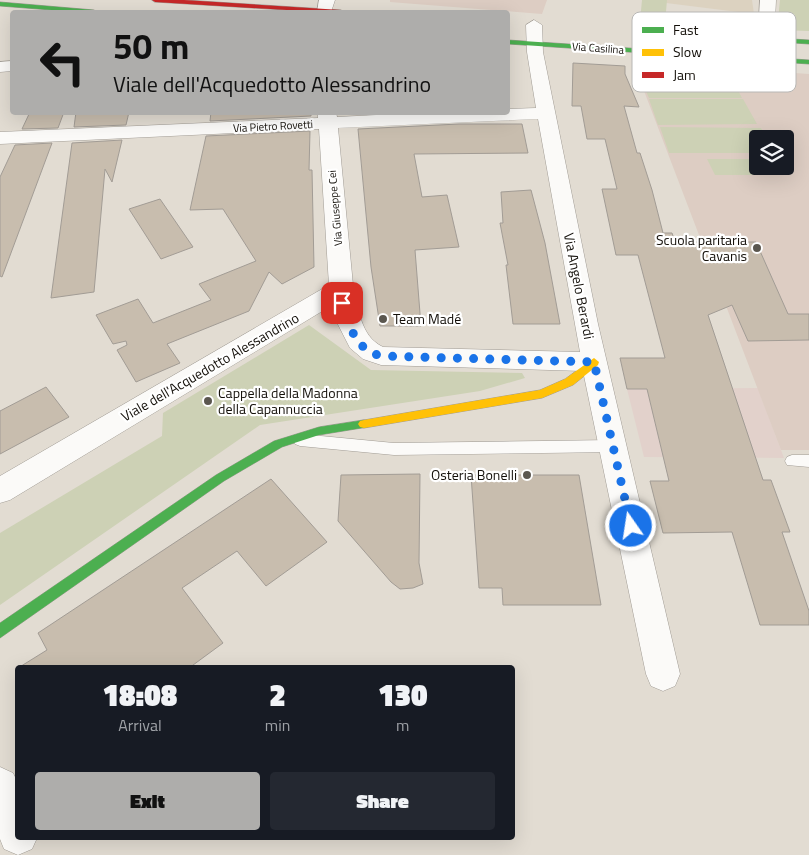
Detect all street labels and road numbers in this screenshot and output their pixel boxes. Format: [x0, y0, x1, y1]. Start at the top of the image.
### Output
street label: Via Casilina [571, 38, 625, 58]
street label: Via Pietro Rovetti [233, 116, 313, 136]
street label: Via Giuseppe Cei [324, 170, 346, 246]
street label: Via Angelo Berardi [559, 231, 600, 341]
street label: Viale dell'Acquedotto Alessandrino [117, 307, 303, 426]

